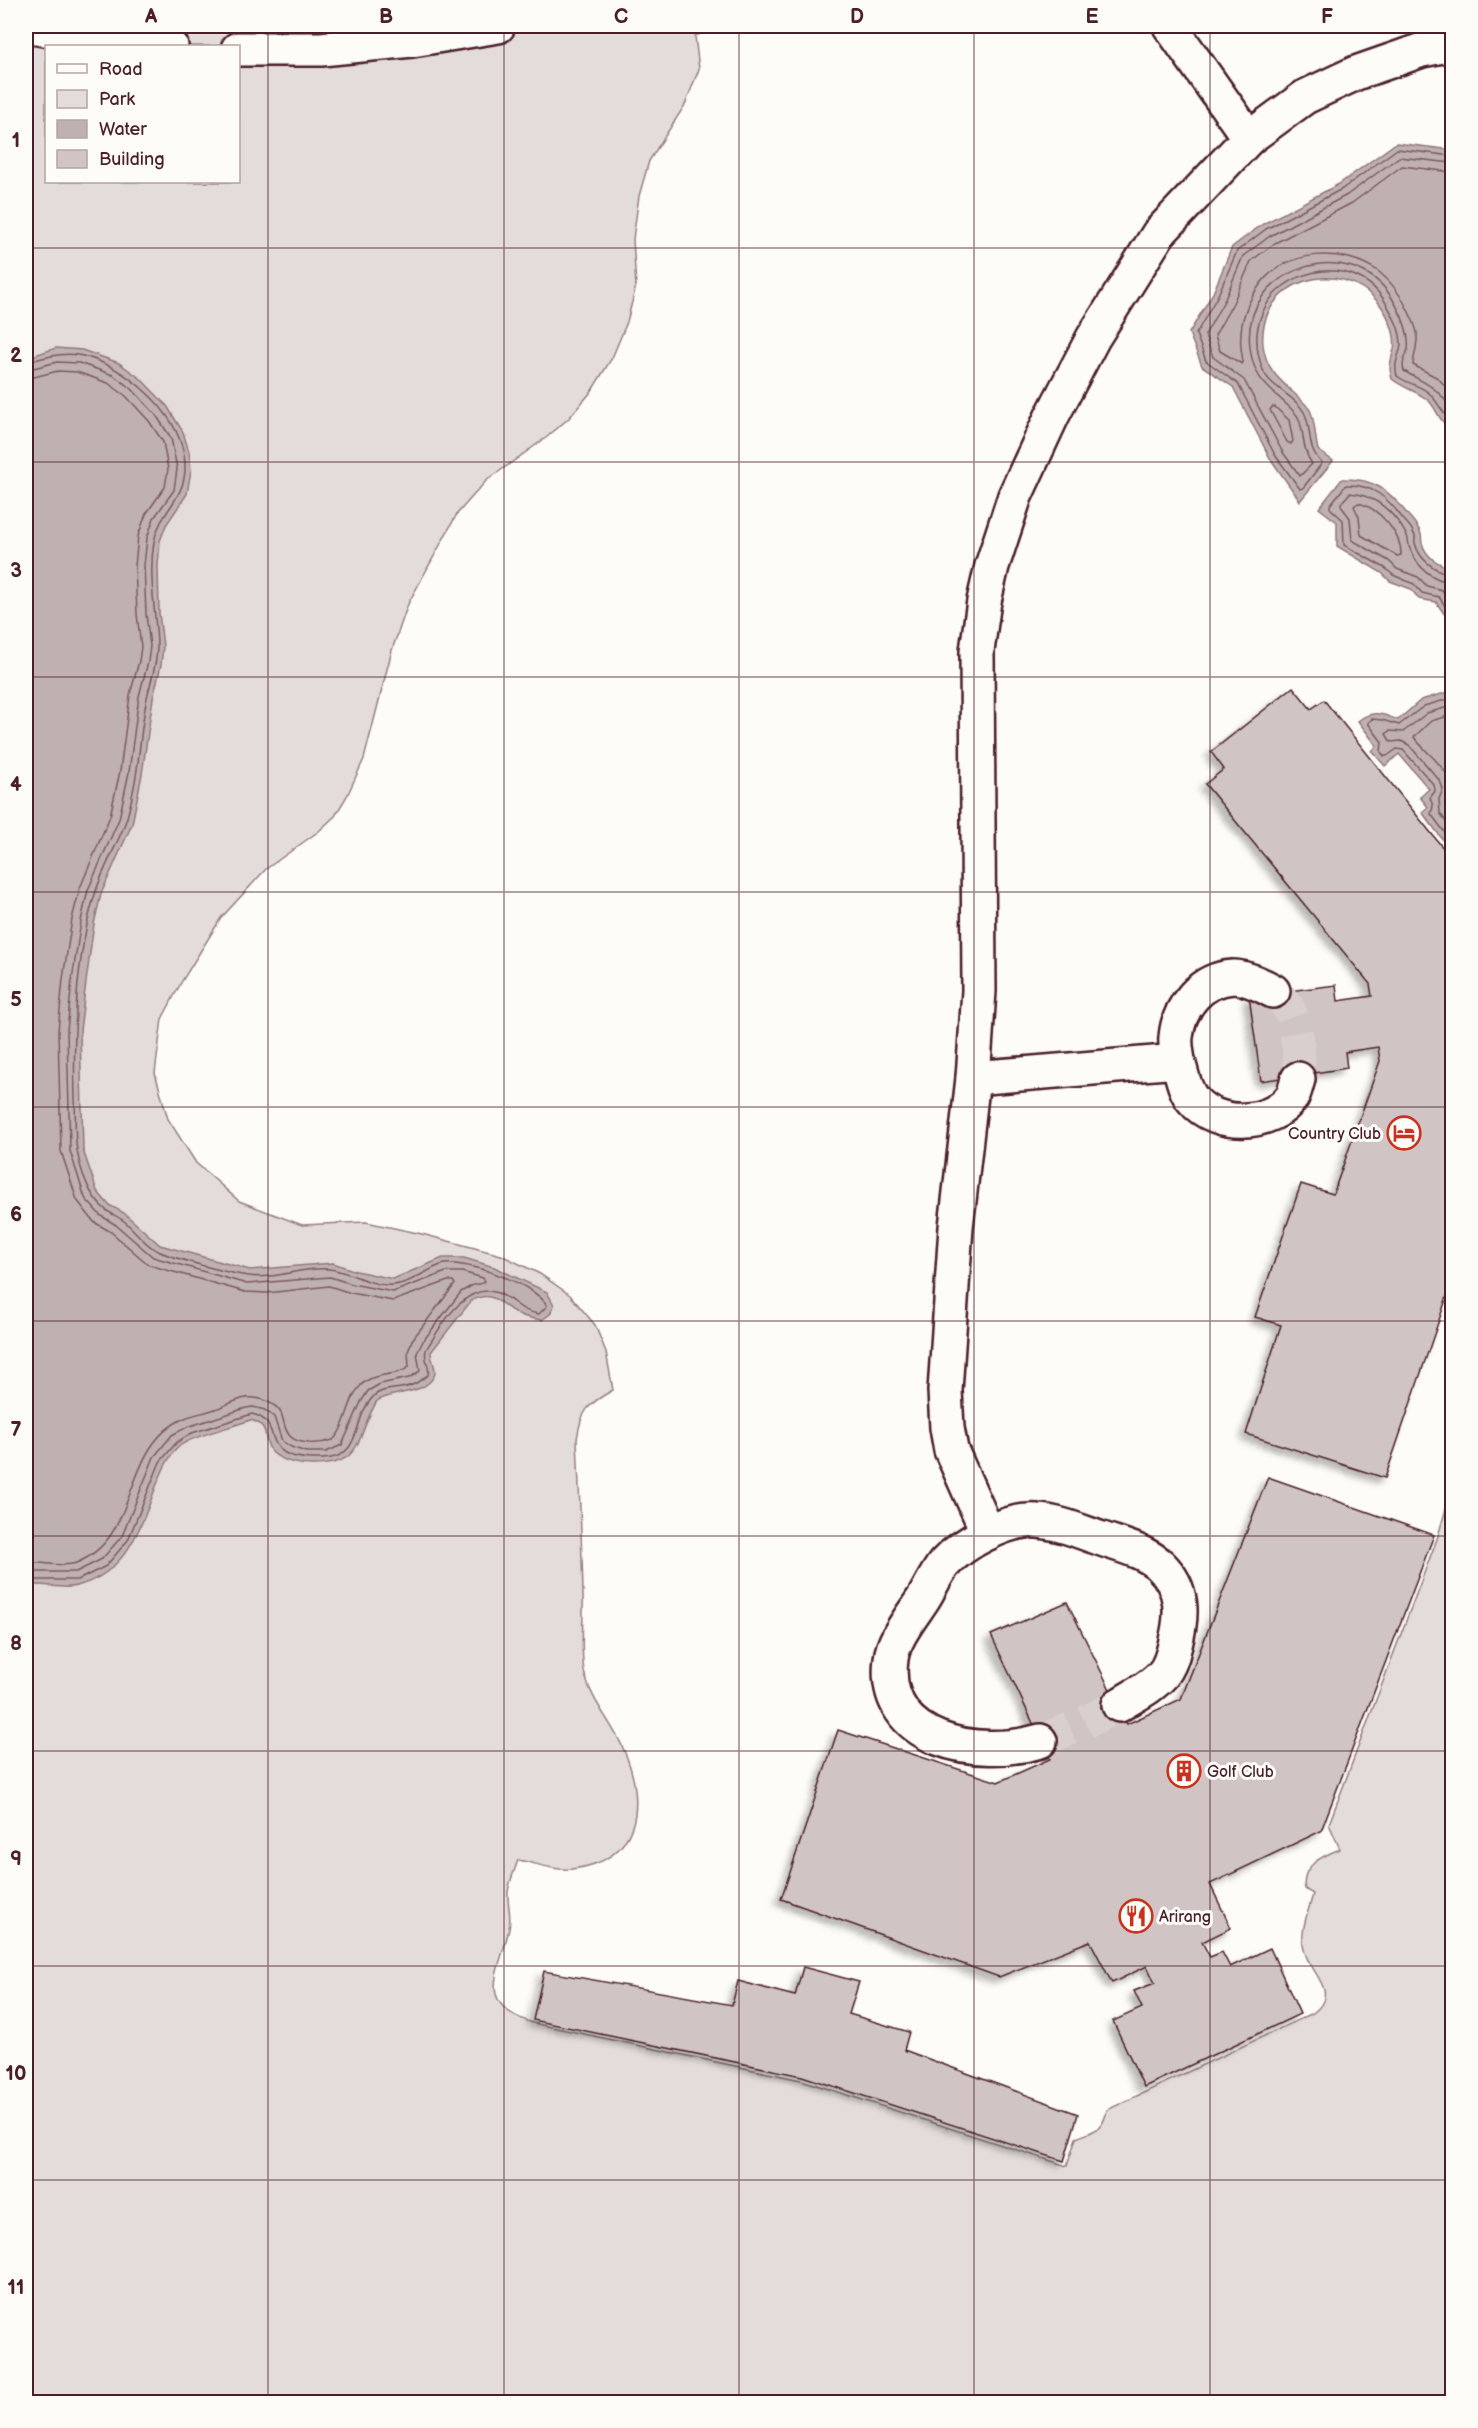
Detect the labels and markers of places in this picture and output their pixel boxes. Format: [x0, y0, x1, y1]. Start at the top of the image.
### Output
hotel icon: Country Club [1386, 1115, 1422, 1151]
place label: Country Club [1288, 1125, 1381, 1144]
building icon: Golf Club [1166, 1753, 1202, 1789]
place label: Golf Club [1207, 1763, 1274, 1782]
restaurant icon: Arirang [1118, 1898, 1154, 1934]
place label: Arirang [1159, 1908, 1211, 1927]

